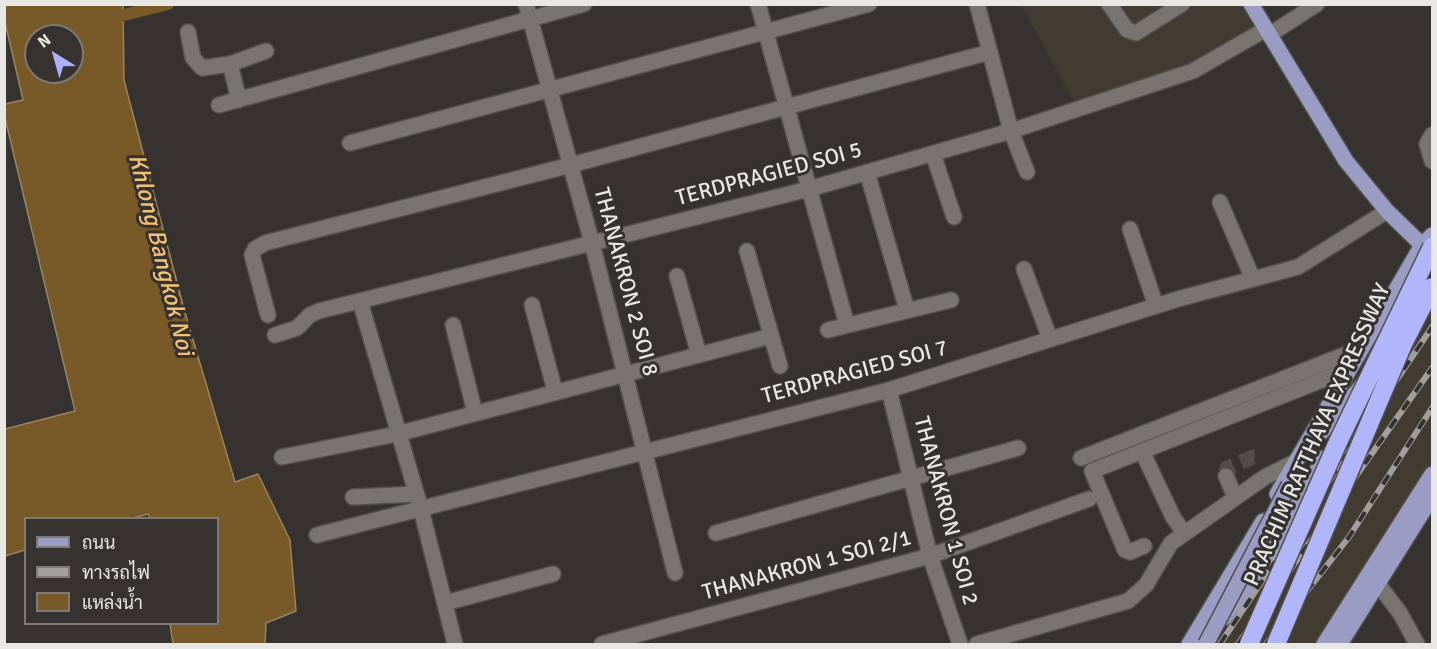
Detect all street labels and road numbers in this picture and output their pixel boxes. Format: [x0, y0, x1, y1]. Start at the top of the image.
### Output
street label: TERDPRAGIED SOI 5 [673, 137, 865, 213]
street label: THANAKRON 2 SOI 8 [587, 185, 663, 379]
street label: PRACHIM RATTHAYA EXPRESSWAY [1239, 280, 1397, 590]
street label: TERDPRAGIED SOI 7 [759, 335, 951, 411]
street label: THANAKRON 1 SOI 2 [907, 414, 983, 608]
street label: THANAKRON 1 SOI 2/1 [700, 525, 914, 607]

